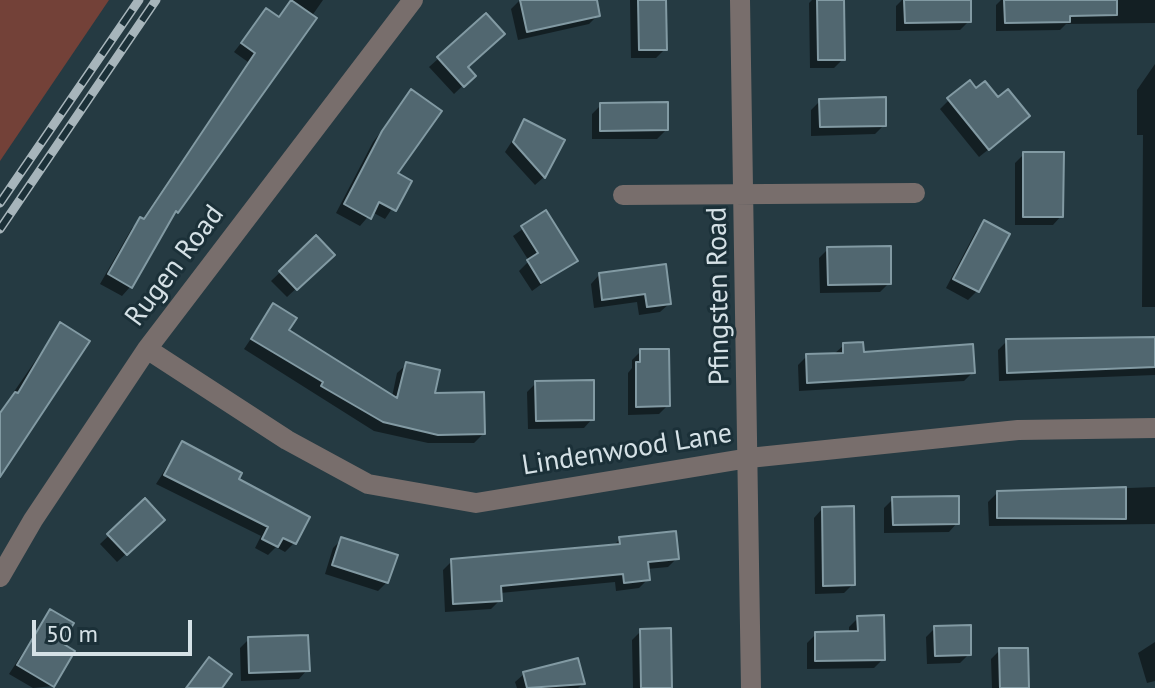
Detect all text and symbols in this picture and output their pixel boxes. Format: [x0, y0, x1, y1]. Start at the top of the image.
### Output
street label: Rugen Road [119, 199, 231, 333]
street label: Pfingsten Road [701, 207, 737, 385]
street label: Lindenwood Lane [520, 417, 734, 483]
scale bar [36, 604, 196, 654]
text: 50 m [46, 618, 98, 649]

